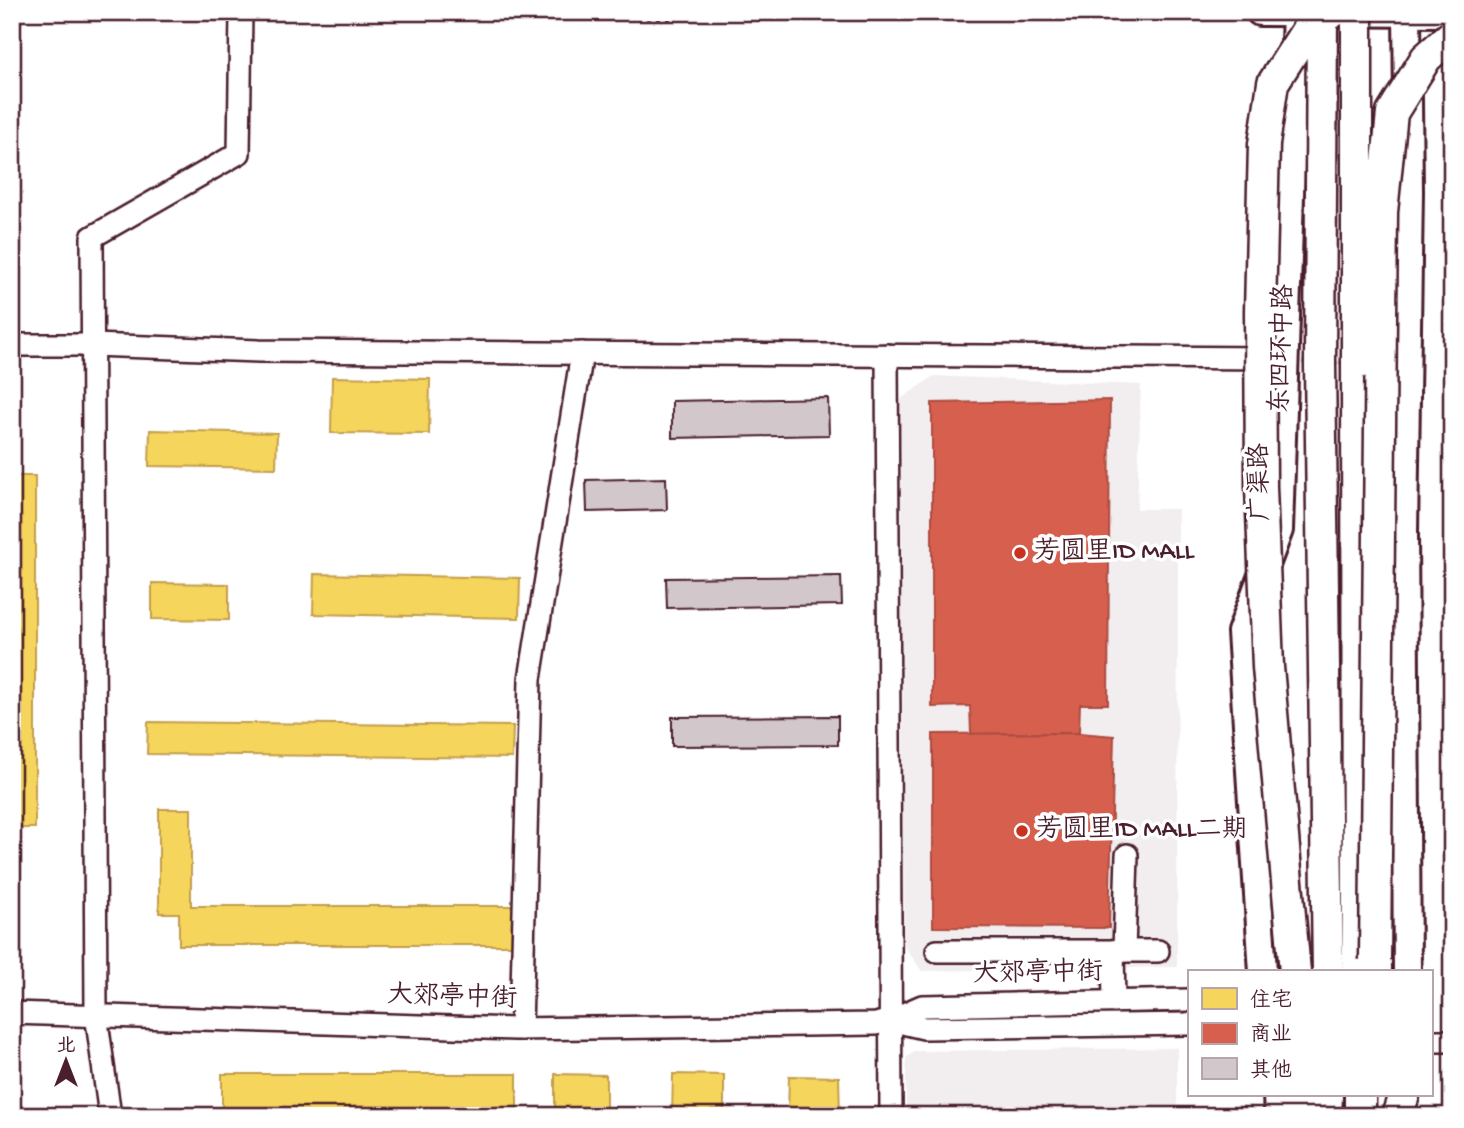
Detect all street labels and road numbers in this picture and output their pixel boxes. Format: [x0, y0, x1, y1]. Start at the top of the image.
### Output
street label: 东四环中路 [1264, 283, 1302, 415]
street label: 广渠路 [1244, 443, 1278, 521]
street label: 大郊亭中街 [973, 956, 1103, 992]
street label: 大郊亭中街 [386, 979, 518, 1017]

